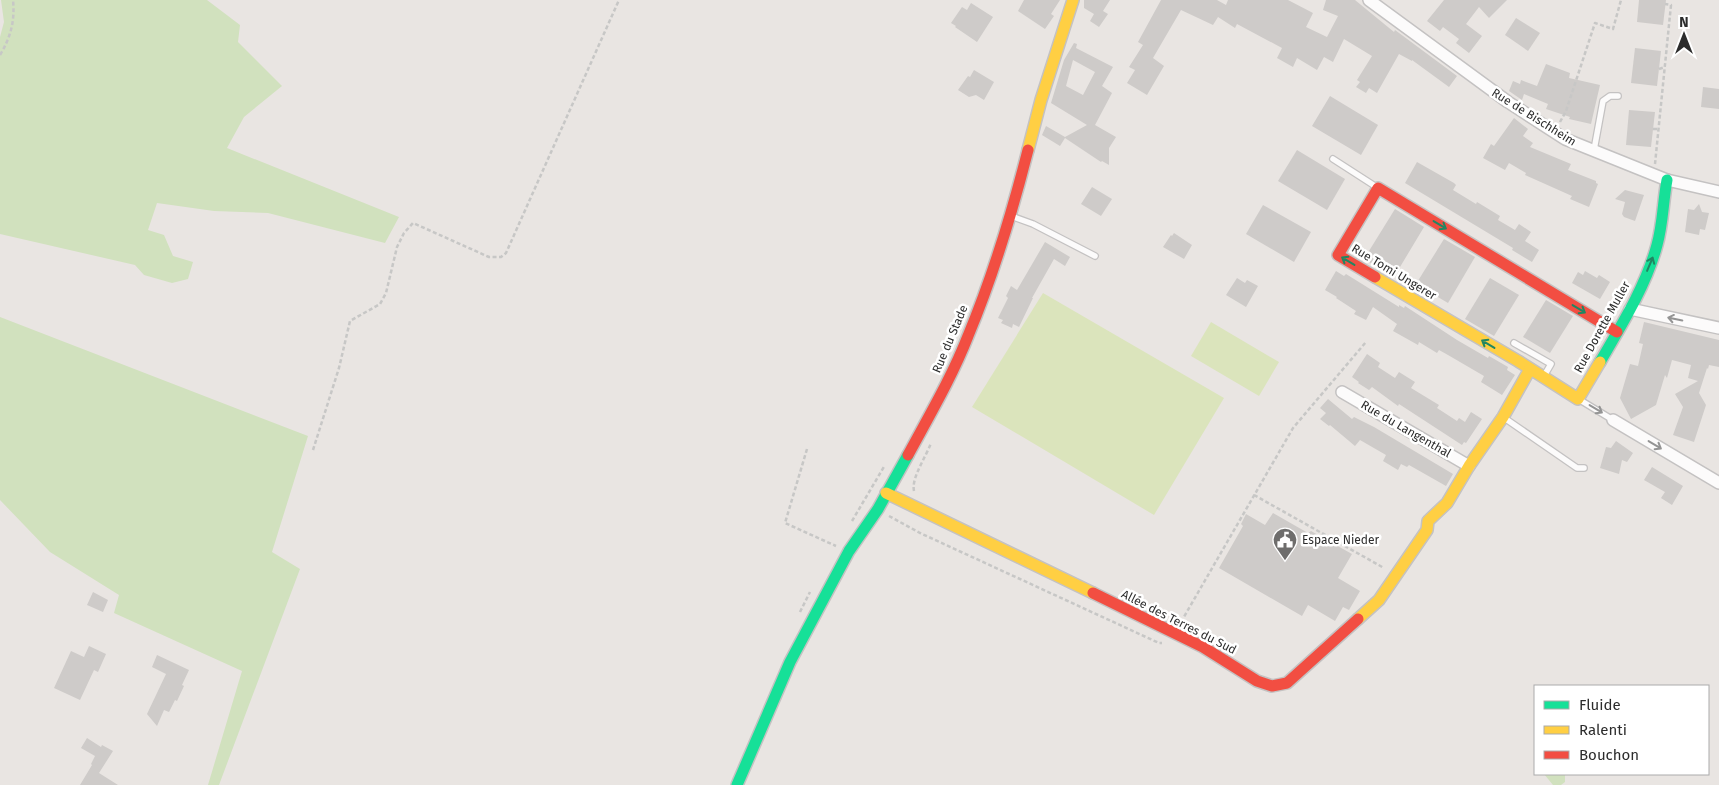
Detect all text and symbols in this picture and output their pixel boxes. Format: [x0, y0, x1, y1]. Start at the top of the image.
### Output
north arrow [1659, 10, 1709, 60]
text: N [1679, 14, 1689, 31]
street label: Rue de Bischheim [1489, 85, 1579, 149]
one-way arrow [1432, 221, 1446, 231]
street label: Rue Tomi Ungerer [1349, 241, 1439, 303]
one-way arrow [1342, 256, 1356, 266]
one-way arrow [1645, 257, 1655, 272]
street label: Rue Dorette Muller [1571, 279, 1633, 375]
street label: Rue du Stade [929, 303, 971, 375]
one-way arrow [1571, 305, 1585, 315]
one-way arrow [1667, 314, 1683, 323]
one-way arrow [1482, 338, 1496, 348]
street label: Rue du Langenthal [1358, 398, 1454, 461]
one-way arrow [1588, 405, 1602, 415]
one-way arrow [1648, 440, 1662, 450]
public building icon: Espace Nieder [1272, 527, 1298, 561]
place label: Espace Nieder [1302, 533, 1380, 547]
street label: Allée des Terres du Sud [1119, 587, 1239, 657]
legend [1534, 685, 1709, 775]
text: Fluide [1579, 696, 1621, 714]
text: Ralenti [1579, 721, 1627, 739]
text: Bouchon [1579, 746, 1639, 764]

